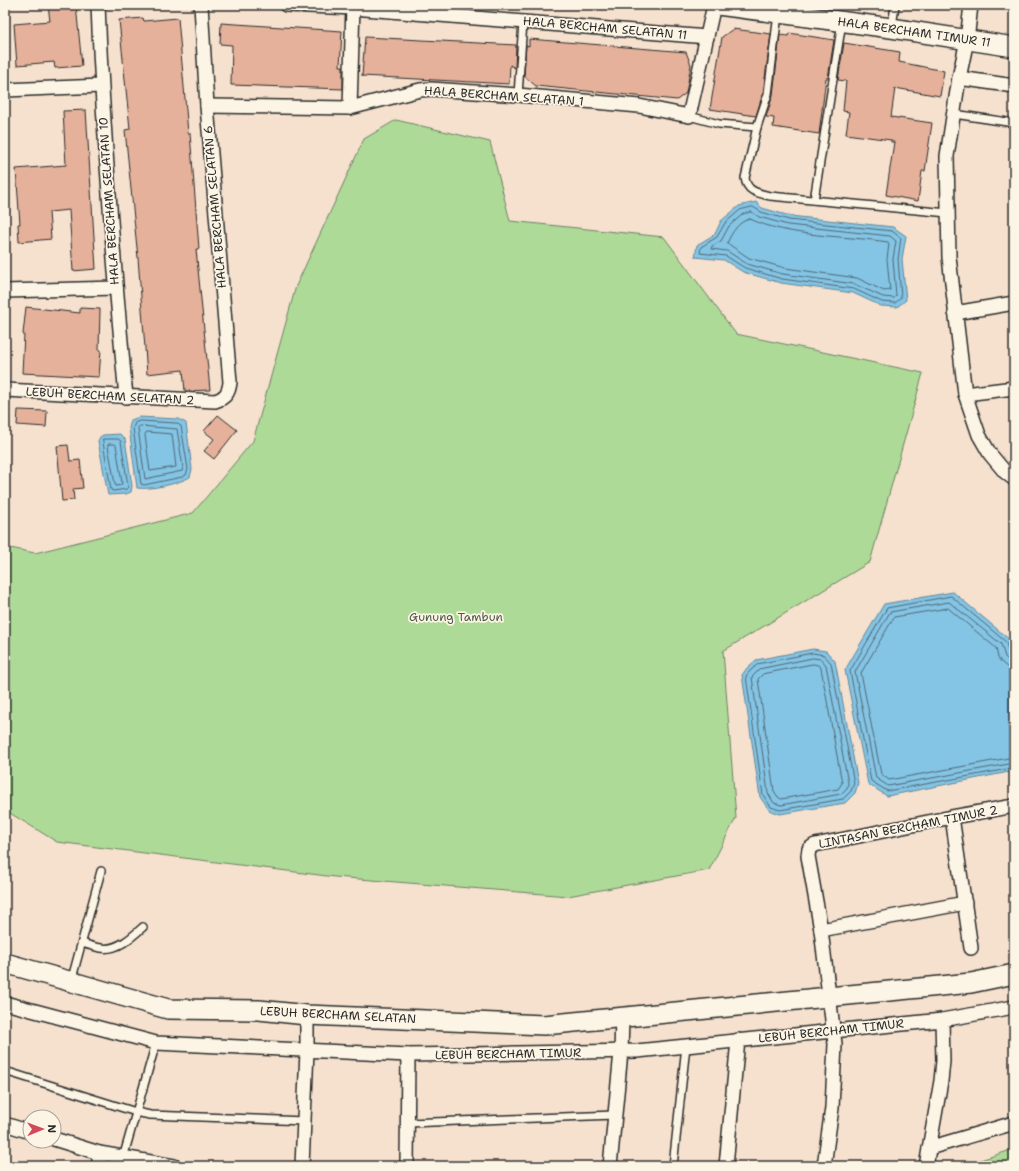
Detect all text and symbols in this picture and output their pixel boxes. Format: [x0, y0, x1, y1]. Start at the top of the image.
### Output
street label: HALA BERCHAM SELATAN 11 [522, 13, 688, 43]
street label: HALA BERCHAM TIMUR 11 [836, 13, 992, 51]
street label: HALA BERCHAM SELATAN 1 [424, 82, 584, 110]
street label: HALA BERCHAM SELATAN 10 [95, 117, 123, 285]
street label: HALA BERCHAM SELATAN 6 [200, 125, 230, 289]
street label: LEBUH BERCHAM SELATAN 2 [25, 384, 195, 408]
park label: Gunung Tambun [409, 609, 503, 625]
street label: LINTASAN BERCHAM TIMUR 2 [817, 802, 999, 852]
street label: LEBUH BERCHAM SELATAN [260, 1003, 416, 1027]
street label: LEBUH BERCHAM TIMUR [757, 1015, 905, 1047]
street label: LEBUH BERCHAM TIMUR [435, 1045, 581, 1063]
north arrow [22, 1109, 62, 1149]
text: N [44, 1124, 59, 1134]

